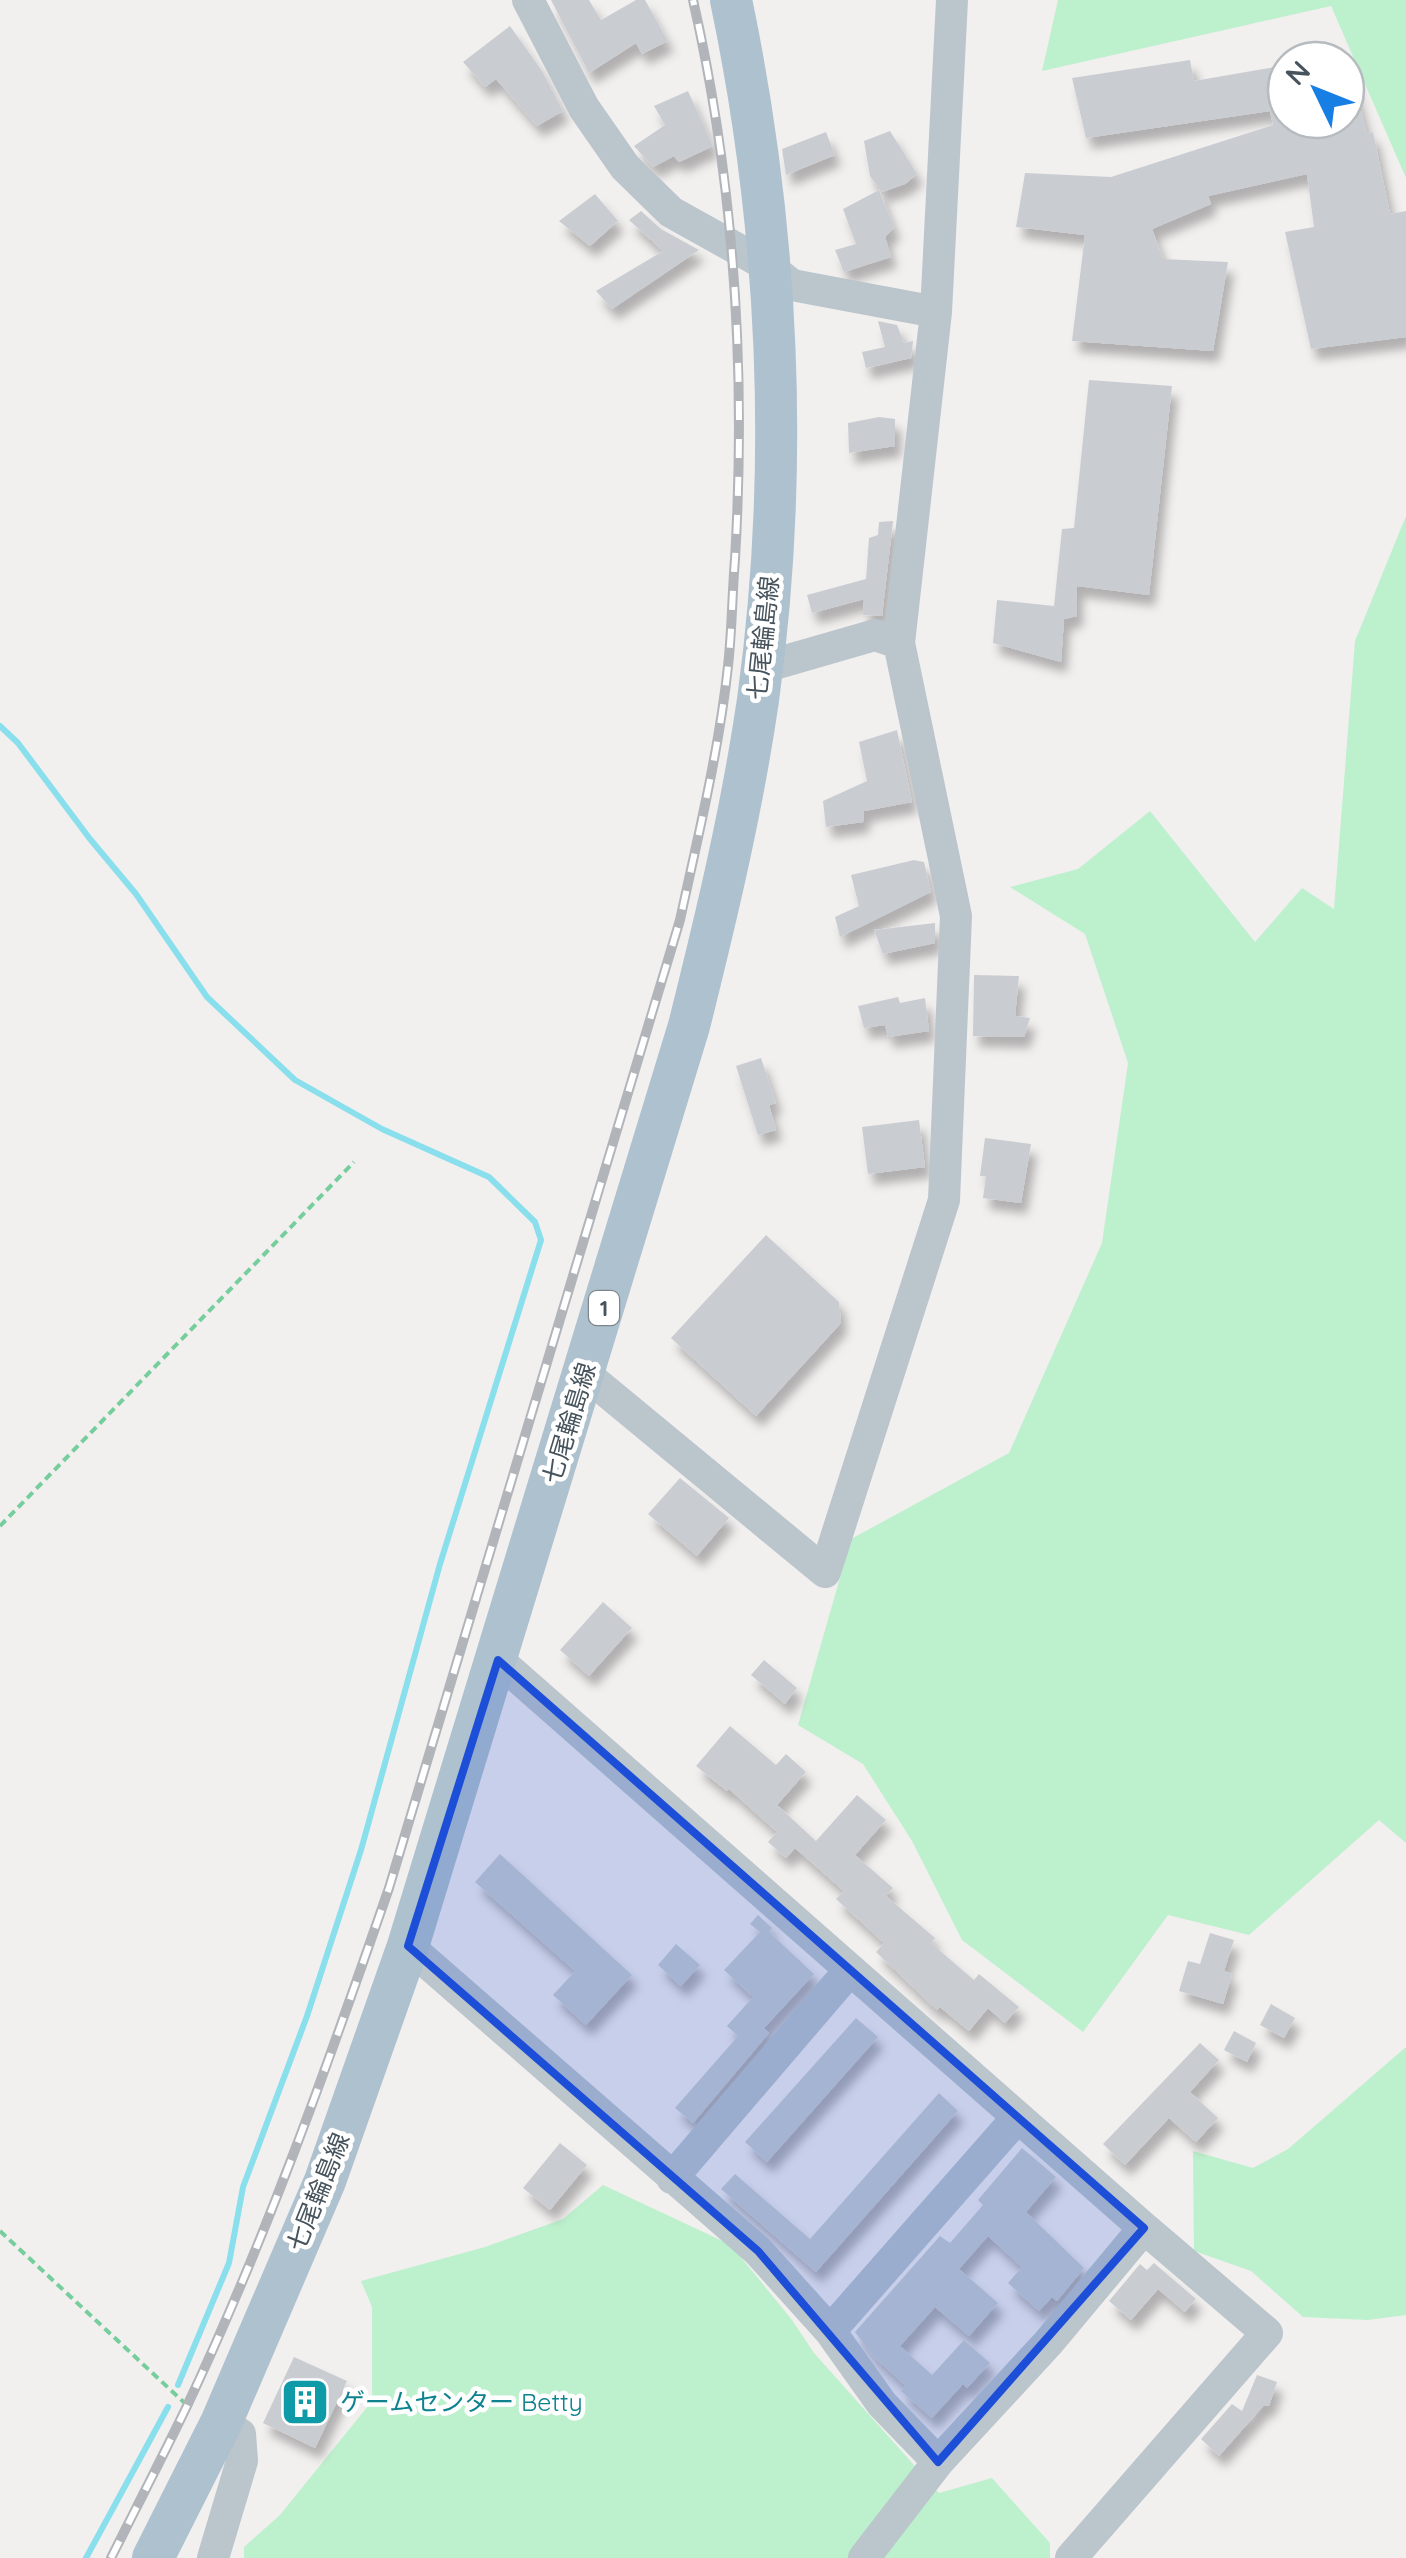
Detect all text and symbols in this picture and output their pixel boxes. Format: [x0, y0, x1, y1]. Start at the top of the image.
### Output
north arrow [1266, 40, 1366, 140]
text: N [1278, 53, 1317, 92]
street label: 七尾輪島線 [741, 574, 784, 702]
road number: 1 [589, 1291, 619, 1325]
street label: 七尾輪島線 [535, 1359, 602, 1487]
street label: 七尾輪島線 [280, 2128, 355, 2256]
building icon: ゲームセンター Betty [279, 2376, 331, 2428]
place label: ゲームセンター Betty [340, 2386, 583, 2417]

